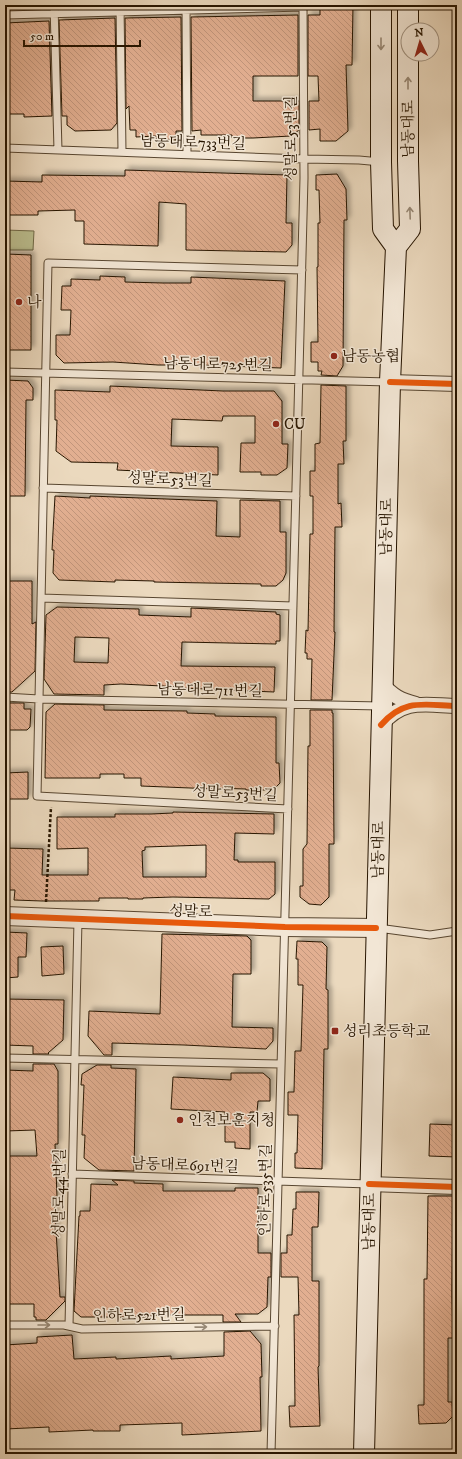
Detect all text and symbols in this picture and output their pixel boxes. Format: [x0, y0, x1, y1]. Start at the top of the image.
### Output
scale bar [24, 22, 140, 48]
north arrow [400, 22, 440, 62]
text: N [414, 26, 424, 40]
text: 50 m [30, 29, 54, 44]
one-way arrow [377, 37, 385, 50]
one-way arrow [404, 77, 412, 90]
street label: 성말로53번길 [282, 95, 301, 181]
street label: 남동대로 [399, 100, 418, 158]
street label: 남동대로733번길 [140, 131, 246, 154]
one-way arrow [406, 207, 413, 220]
place label: 나 [27, 293, 42, 312]
marker: 나 [14, 297, 24, 307]
place label: 남동농협 [342, 347, 400, 366]
marker: 남동농협 [329, 351, 339, 361]
street label: 남동대로725번길 [163, 354, 273, 375]
place label: CU [284, 415, 306, 434]
marker: CU [271, 419, 281, 429]
street label: 성말로53번길 [127, 469, 213, 490]
street label: 남동대로 [376, 497, 397, 556]
street label: 남동대로711번길 [157, 680, 263, 701]
street label: 성말로53번길 [192, 782, 278, 805]
street label: 남동대로 [368, 820, 389, 879]
street label: 성말로 [169, 901, 214, 922]
place label: 성리초등학교 [343, 1022, 430, 1041]
marker: 성리초등학교 [330, 1026, 340, 1036]
place label: 인천보훈지청 [188, 1111, 275, 1130]
marker: 인천보훈지청 [175, 1115, 185, 1125]
street label: 인하로535번길 [255, 1143, 276, 1237]
street label: 성말로44번길 [49, 1148, 70, 1238]
street label: 남동대로691번길 [131, 1154, 239, 1177]
street label: 남동대로 [359, 1192, 380, 1251]
street label: 인하로521번길 [92, 1305, 186, 1326]
one-way arrow [37, 1321, 50, 1329]
one-way arrow [194, 1323, 207, 1331]

